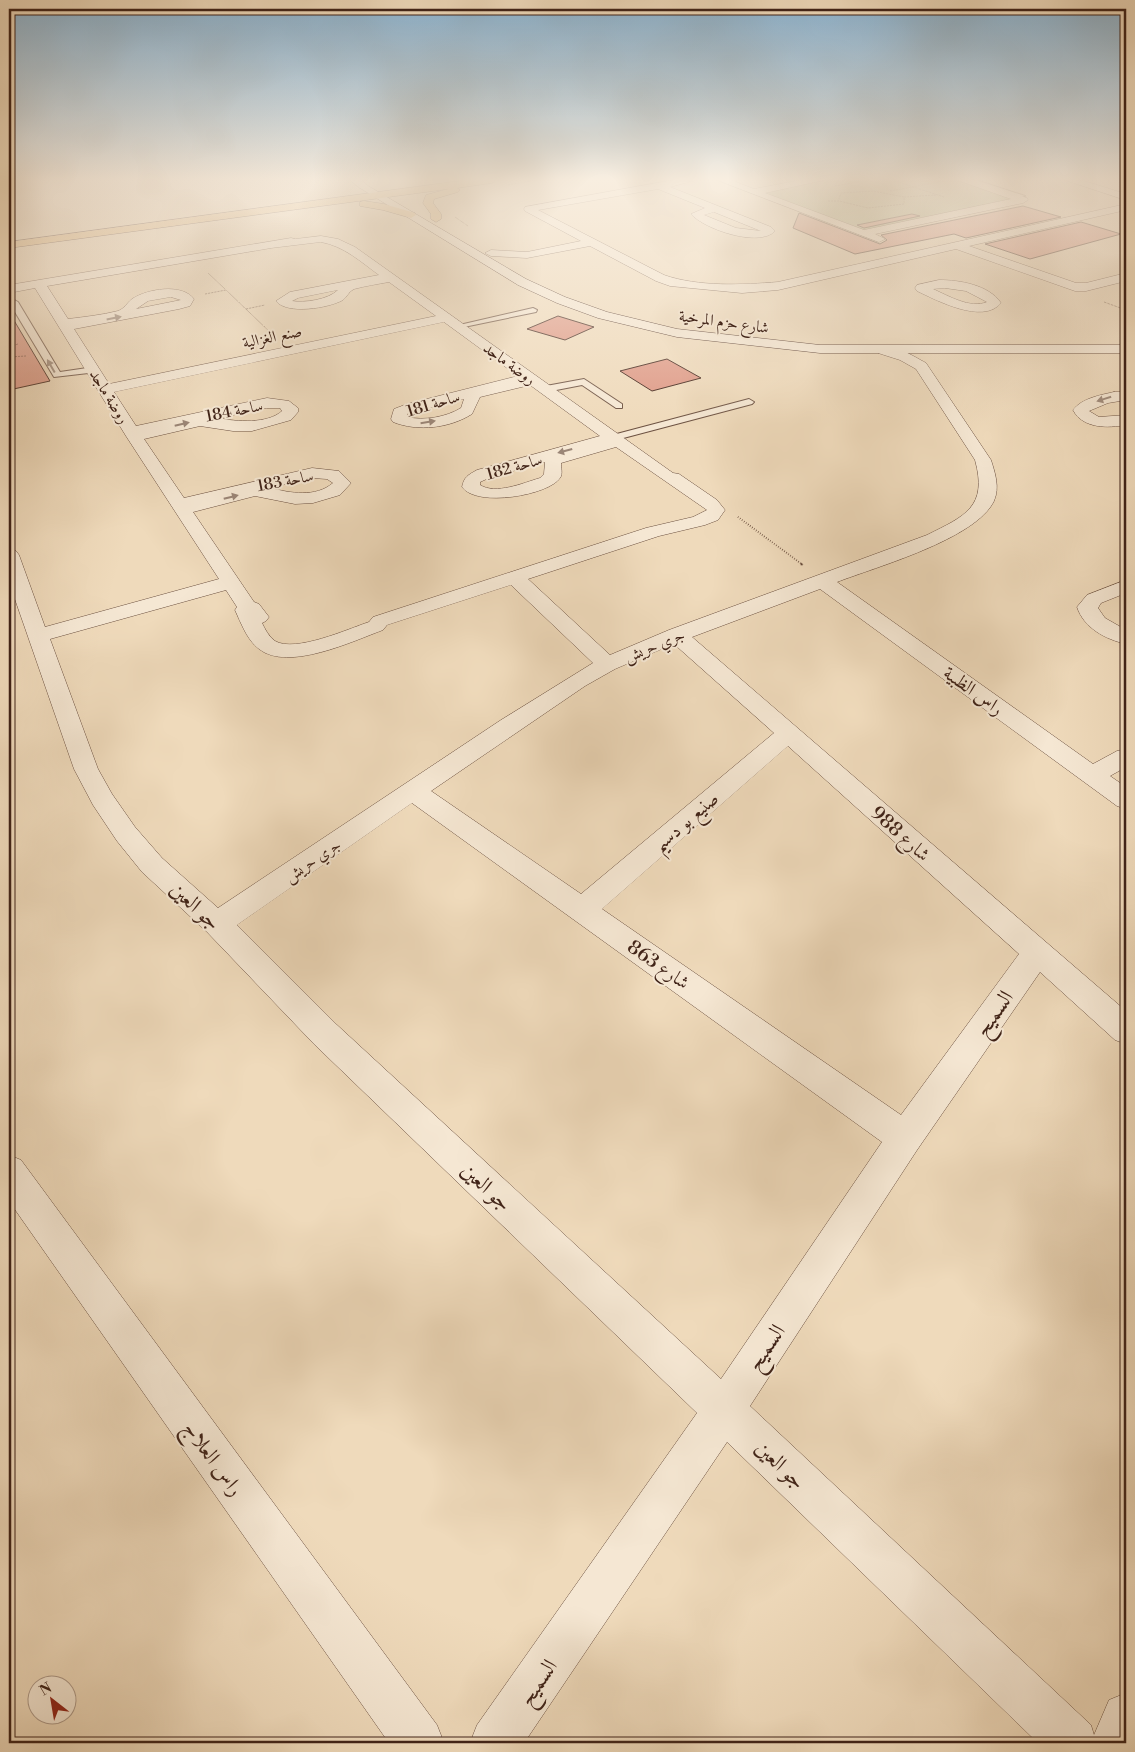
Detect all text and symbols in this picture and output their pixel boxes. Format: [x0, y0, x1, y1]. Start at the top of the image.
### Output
street label: شارع حزم المرخية [677, 306, 770, 342]
one-way arrow [106, 314, 121, 322]
street label: صنع الغزالية [241, 321, 305, 358]
street label: روضة ماجد [479, 338, 540, 390]
one-way arrow [46, 360, 55, 373]
street label: روضة ماجد [85, 366, 134, 427]
street label: ساحة 181 [404, 386, 462, 422]
street label: ساحة 184 [204, 396, 265, 426]
one-way arrow [1097, 396, 1112, 404]
one-way arrow [420, 418, 436, 426]
one-way arrow [174, 420, 189, 428]
one-way arrow [558, 447, 573, 455]
street label: ساحة 182 [484, 449, 545, 484]
street label: ساحة 183 [255, 466, 315, 496]
one-way arrow [223, 493, 238, 501]
street label: جري حريش [621, 625, 688, 669]
street label: راس الظبية [939, 661, 1008, 721]
street label: صنيع بو دسيم [648, 786, 728, 862]
street label: شارع 988 [864, 801, 935, 869]
street label: جري حريش [281, 835, 346, 889]
street label: جو العين [164, 876, 226, 936]
street label: شارع 863 [621, 935, 694, 997]
street label: السميح [969, 985, 1024, 1045]
street label: جو العين [455, 1157, 517, 1217]
street label: السميح [741, 1319, 796, 1379]
street label: راس العلاج [172, 1416, 249, 1505]
street label: جو العين [749, 1435, 811, 1496]
street label: السميح [513, 1654, 568, 1714]
north arrow [28, 1674, 78, 1724]
text: N [36, 1679, 55, 1700]

